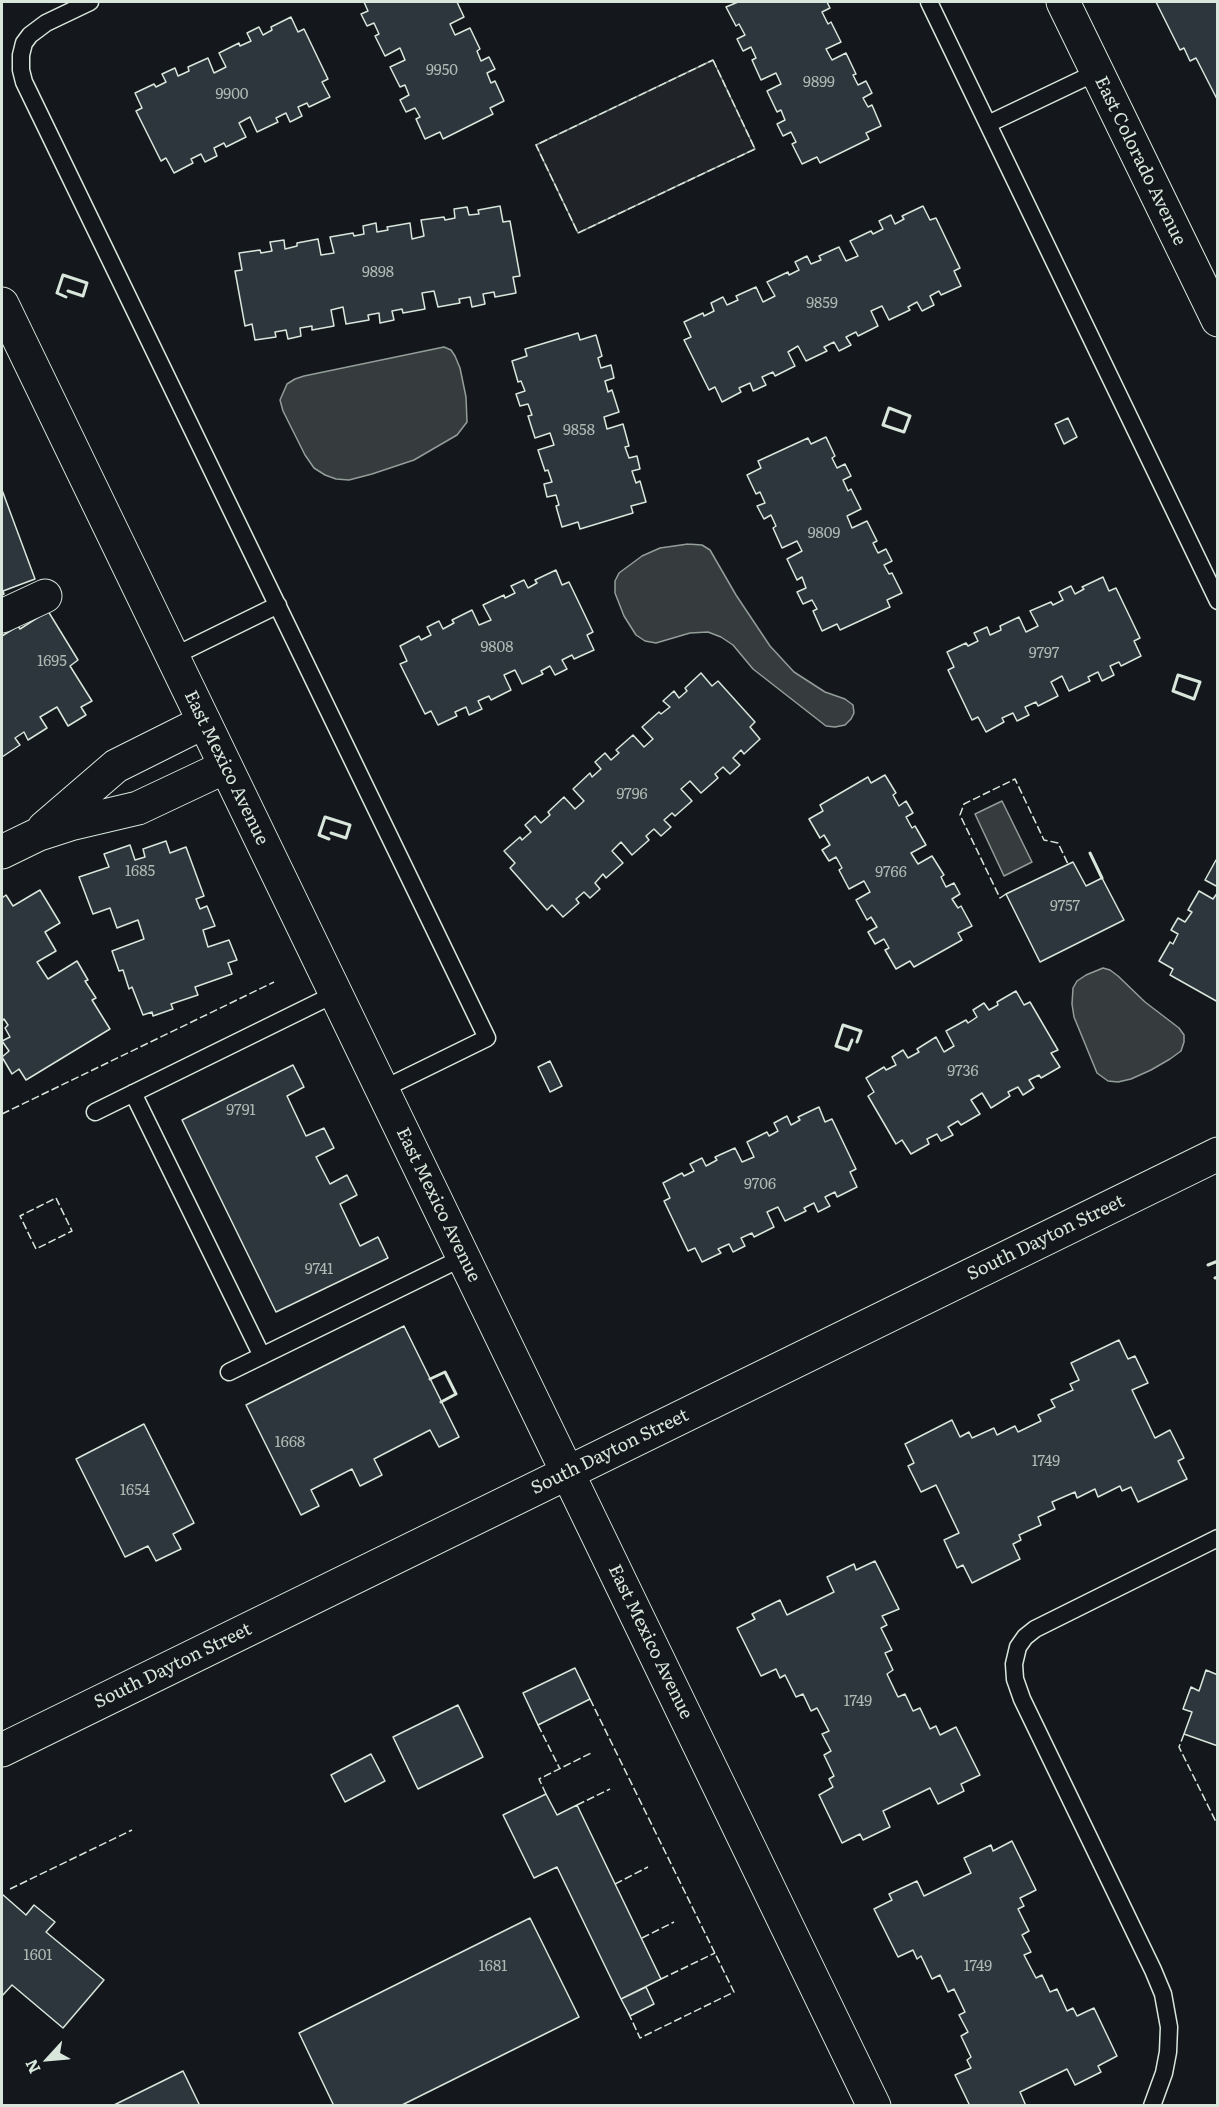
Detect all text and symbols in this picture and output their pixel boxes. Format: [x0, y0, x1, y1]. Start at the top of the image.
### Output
house number: 9950 [426, 62, 458, 80]
street label: East Colorado Avenue [1090, 73, 1190, 249]
house number: 9899 [803, 74, 835, 92]
house number: 9900 [215, 86, 249, 104]
house number: 9898 [362, 264, 394, 282]
house number: 9859 [806, 295, 838, 313]
house number: 9858 [563, 422, 595, 440]
house number: 9809 [808, 525, 840, 543]
house number: 9808 [480, 639, 514, 657]
house number: 9797 [1029, 645, 1059, 663]
house number: 1695 [37, 653, 67, 671]
street label: East Mexico Avenue [179, 687, 273, 849]
house number: 9796 [616, 786, 648, 804]
house number: 1685 [125, 863, 155, 881]
house number: 9766 [875, 864, 907, 882]
house number: 9757 [1050, 898, 1080, 916]
house number: 9736 [947, 1063, 979, 1081]
house number: 9791 [226, 1102, 256, 1120]
street label: East Mexico Avenue [391, 1124, 485, 1286]
house number: 9706 [744, 1176, 776, 1194]
street label: South Dayton Street [964, 1191, 1128, 1285]
house number: 9741 [305, 1261, 333, 1279]
street label: South Dayton Street [528, 1405, 692, 1499]
house number: 1668 [275, 1434, 305, 1452]
house number: 1749 [1032, 1453, 1060, 1471]
house number: 1654 [120, 1482, 150, 1500]
street label: East Mexico Avenue [603, 1561, 697, 1723]
street label: South Dayton Street [91, 1619, 255, 1713]
house number: 1749 [844, 1693, 872, 1711]
house number: 1601 [24, 1947, 52, 1965]
house number: 1681 [479, 1958, 507, 1976]
house number: 1749 [964, 1958, 992, 1976]
north arrow [18, 2029, 78, 2089]
text: N [18, 2056, 46, 2078]

